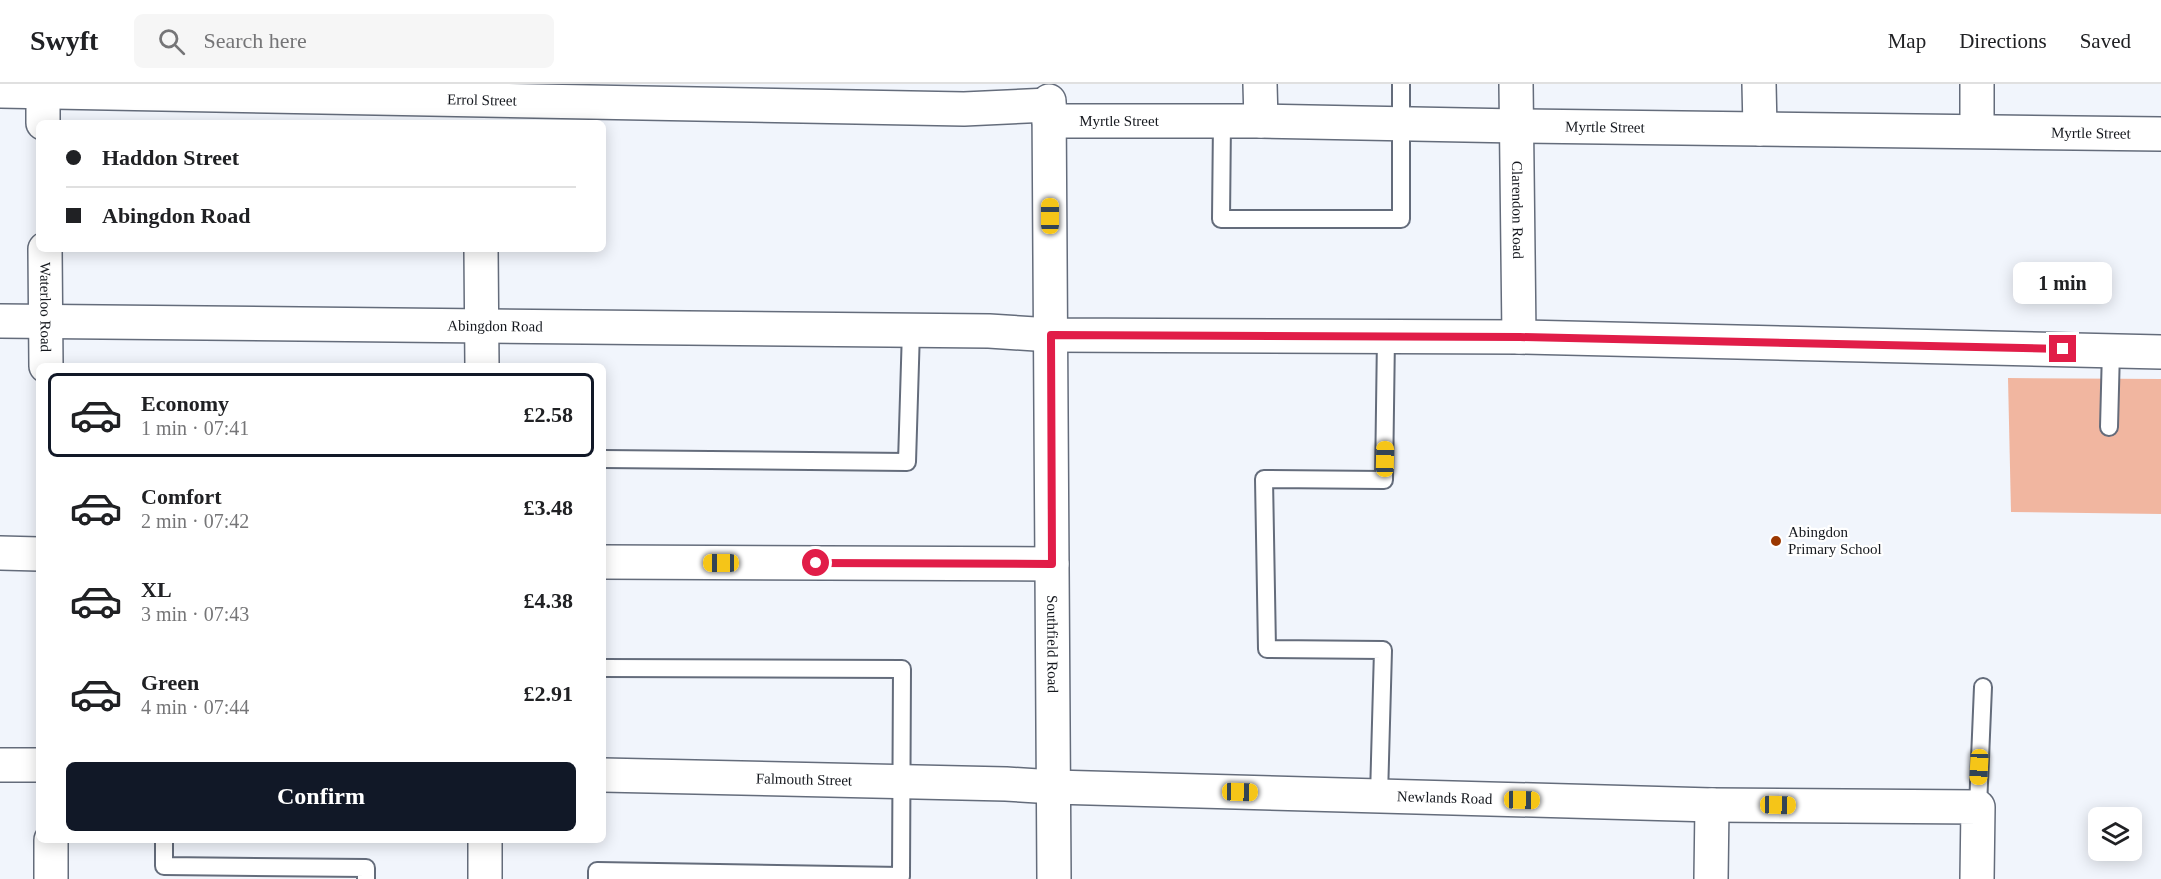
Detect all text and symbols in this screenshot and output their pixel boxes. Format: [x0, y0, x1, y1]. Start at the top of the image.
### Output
search box [134, 14, 554, 68]
text: Swyft [30, 25, 98, 56]
icon: search [155, 25, 188, 58]
text: Search here [203, 28, 307, 53]
text: Map [1888, 29, 1926, 53]
text: Directions [1959, 29, 2047, 53]
text: Saved [2080, 29, 2131, 53]
street label: Errol Street [447, 91, 518, 109]
street label: Myrtle Street [1079, 113, 1160, 129]
street label: Myrtle Street [1565, 119, 1646, 136]
street label: Myrtle Street [2051, 125, 2132, 142]
text: Haddon Street [102, 145, 239, 170]
street label: Clarendon Road [1509, 161, 1526, 260]
car [1041, 198, 1059, 234]
text: Abingdon Road [102, 203, 251, 228]
street label: Waterloo Road [37, 262, 54, 353]
callout: 1 min [2014, 262, 2112, 304]
text: 1 min [2038, 272, 2087, 294]
street label: Abingdon Road [447, 318, 543, 334]
route end [2049, 335, 2076, 362]
icon: car [69, 388, 123, 442]
text: Economy [141, 391, 229, 416]
text: £2.58 [524, 402, 573, 427]
text: 1 min · 07:41 [141, 417, 249, 439]
car [1376, 441, 1394, 477]
icon: car [69, 481, 123, 535]
text: Comfort [141, 484, 222, 509]
text: £3.48 [524, 495, 573, 520]
text: 2 min · 07:42 [141, 510, 249, 532]
place label: Abingdon Primary School [1788, 524, 1882, 557]
marker: Abingdon Primary School [1769, 534, 1783, 548]
route start [802, 549, 829, 576]
car [703, 554, 739, 572]
icon: car [69, 574, 123, 628]
text: XL [141, 577, 172, 602]
text: £4.38 [524, 588, 573, 613]
street label: Southfield Road [1044, 595, 1061, 694]
text: 3 min · 07:43 [141, 603, 249, 625]
icon: car [69, 667, 123, 721]
text: Green [141, 670, 199, 695]
text: £2.91 [524, 681, 573, 706]
text: 4 min · 07:44 [141, 696, 249, 718]
car [1969, 749, 1989, 785]
button: Confirm [66, 762, 576, 831]
street label: Falmouth Street [756, 770, 853, 789]
car [1222, 783, 1258, 801]
street label: Newlands Road [1397, 788, 1493, 807]
car [1504, 791, 1540, 809]
car [1760, 796, 1796, 814]
map controls [2088, 807, 2142, 861]
button: layers [2088, 807, 2142, 861]

